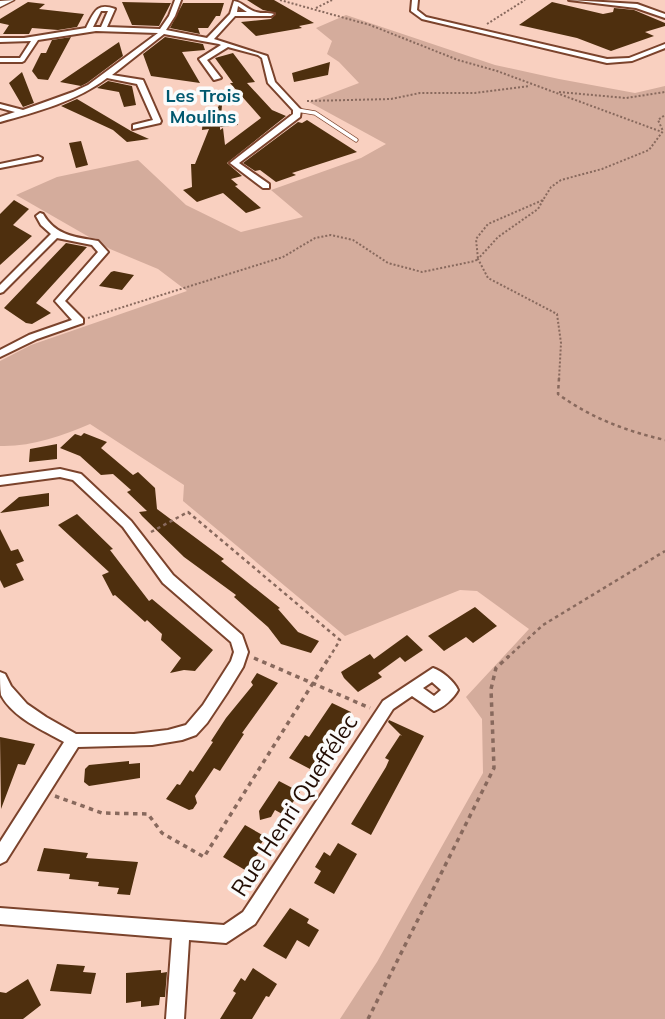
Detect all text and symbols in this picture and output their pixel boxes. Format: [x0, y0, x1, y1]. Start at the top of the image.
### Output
district label: Les Trois Moulins [166, 84, 240, 128]
street label: Rue Henri Queffélec [224, 708, 364, 902]

